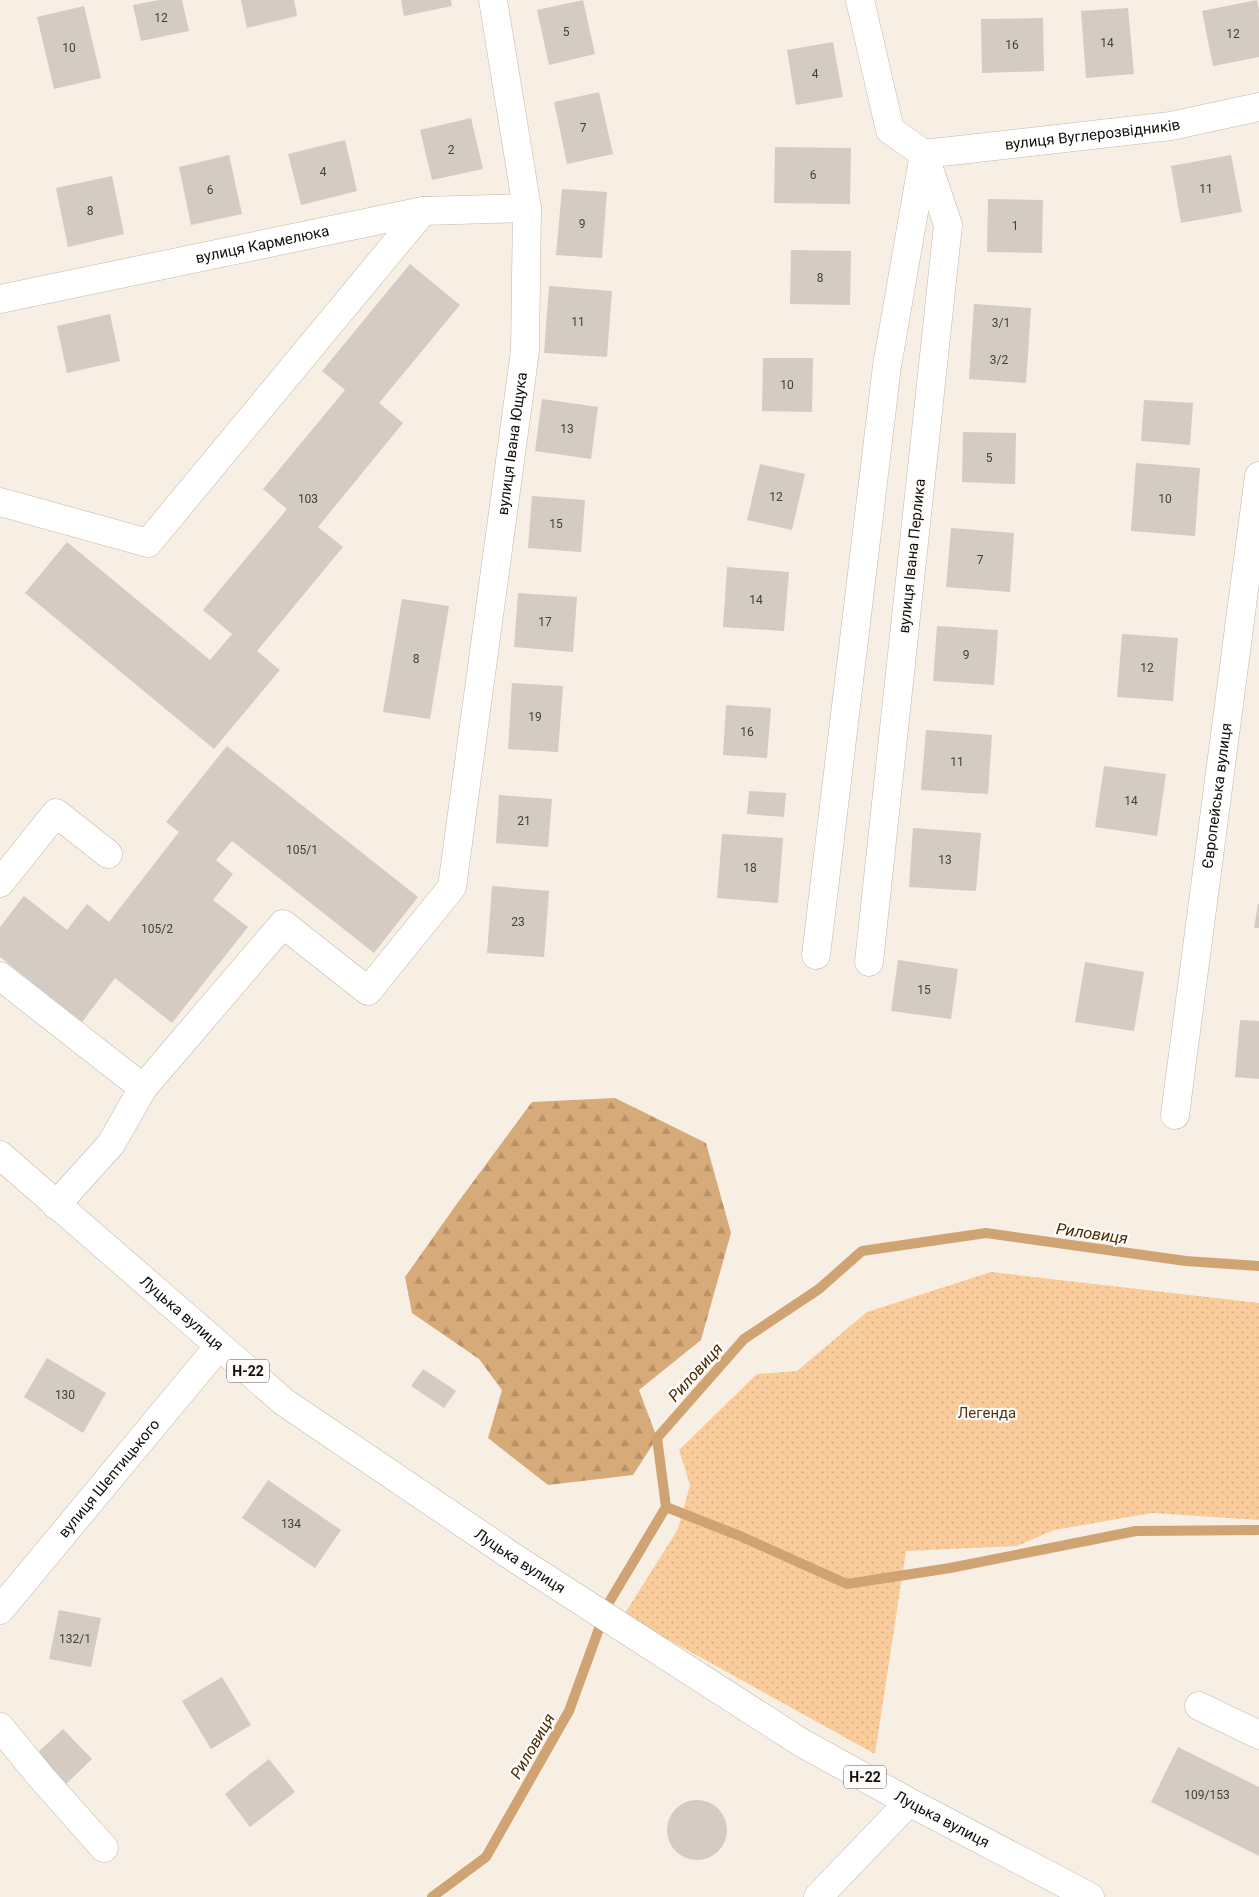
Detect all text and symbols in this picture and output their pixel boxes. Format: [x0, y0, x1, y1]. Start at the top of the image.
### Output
house number: 12 [154, 11, 168, 25]
house number: 5 [563, 25, 570, 39]
house number: 12 [1226, 27, 1240, 41]
house number: 14 [1100, 36, 1114, 50]
house number: 16 [1005, 38, 1019, 52]
house number: 10 [62, 41, 76, 55]
house number: 4 [812, 67, 819, 81]
street label: вулиця Вуглерозвідників [1004, 115, 1182, 154]
house number: 7 [580, 121, 587, 135]
house number: 2 [448, 143, 455, 157]
house number: 4 [320, 165, 327, 179]
house number: 6 [810, 168, 817, 182]
house number: 11 [1199, 182, 1213, 196]
house number: 6 [207, 183, 214, 197]
house number: 8 [87, 204, 94, 218]
house number: 9 [579, 217, 585, 231]
house number: 1 [1012, 219, 1018, 233]
street label: вулиця Кармелюка [194, 222, 331, 267]
house number: 8 [817, 271, 824, 285]
house number: 11 [571, 315, 585, 329]
house number: 3/1 [992, 316, 1010, 330]
house number: 3/2 [990, 353, 1008, 367]
street label: вулиця Івана Ющука [494, 371, 531, 516]
house number: 10 [780, 378, 794, 392]
house number: 13 [560, 422, 574, 436]
house number: 5 [986, 451, 993, 465]
street label: вулиця Івана Перлика [895, 478, 929, 634]
house number: 12 [769, 490, 783, 504]
house number: 103 [298, 492, 318, 506]
house number: 10 [1158, 492, 1172, 506]
house number: 15 [549, 517, 563, 531]
house number: 7 [977, 553, 984, 567]
house number: 14 [749, 593, 763, 607]
house number: 17 [538, 615, 552, 629]
house number: 9 [963, 648, 969, 662]
house number: 8 [413, 652, 420, 666]
house number: 12 [1140, 661, 1154, 675]
house number: 19 [528, 710, 542, 724]
street label: Європейська вулиця [1198, 722, 1235, 870]
house number: 16 [740, 725, 754, 739]
house number: 11 [950, 755, 964, 769]
house number: 14 [1124, 794, 1138, 808]
house number: 21 [517, 814, 531, 828]
house number: 105/1 [286, 843, 318, 857]
house number: 13 [938, 853, 952, 867]
house number: 18 [743, 861, 757, 875]
house number: 23 [511, 915, 525, 929]
house number: 105/2 [141, 922, 173, 936]
house number: 15 [917, 983, 931, 997]
water label: Риловиця [1055, 1219, 1129, 1248]
street label: Луцька вулиця [136, 1272, 227, 1354]
water label: Риловиця [664, 1339, 727, 1406]
road number: Н-22 [227, 1360, 269, 1382]
house number: 130 [55, 1388, 75, 1402]
park label: Легенда [958, 1404, 1016, 1422]
street label: вулиця Шептицького [55, 1415, 164, 1541]
house number: 134 [281, 1517, 301, 1531]
street label: Луцька вулиця [471, 1525, 569, 1597]
house number: 132/1 [59, 1632, 91, 1646]
water label: Риловиця [506, 1710, 559, 1782]
road number: Н-22 [844, 1765, 886, 1788]
street label: Луцька вулиця [891, 1787, 992, 1852]
house number: 109/153 [1184, 1788, 1230, 1802]

